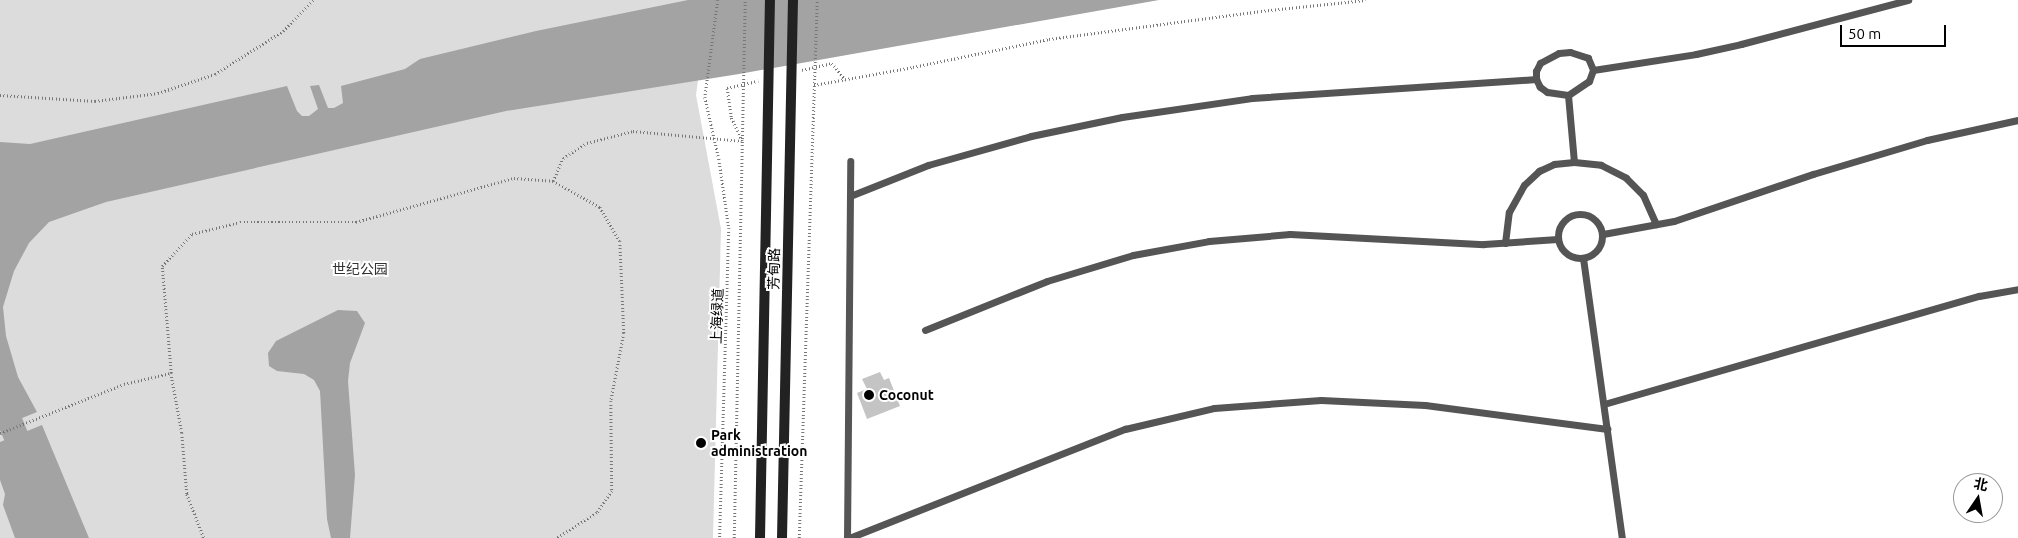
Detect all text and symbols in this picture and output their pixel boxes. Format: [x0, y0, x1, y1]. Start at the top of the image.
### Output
scale bar [1843, 15, 1949, 47]
text: 50 m [1848, 25, 1881, 42]
street label: 芳甸路 [765, 248, 783, 290]
park label: 世纪公园 [332, 261, 388, 277]
street label: 上海绿道 [708, 288, 726, 344]
place label: Coconut [879, 387, 934, 403]
marker: Coconut [863, 389, 875, 401]
place label: Park administration [711, 427, 807, 460]
marker: Park administration [695, 437, 707, 449]
north arrow [1953, 473, 2003, 523]
text: 北 [1972, 475, 1989, 494]

